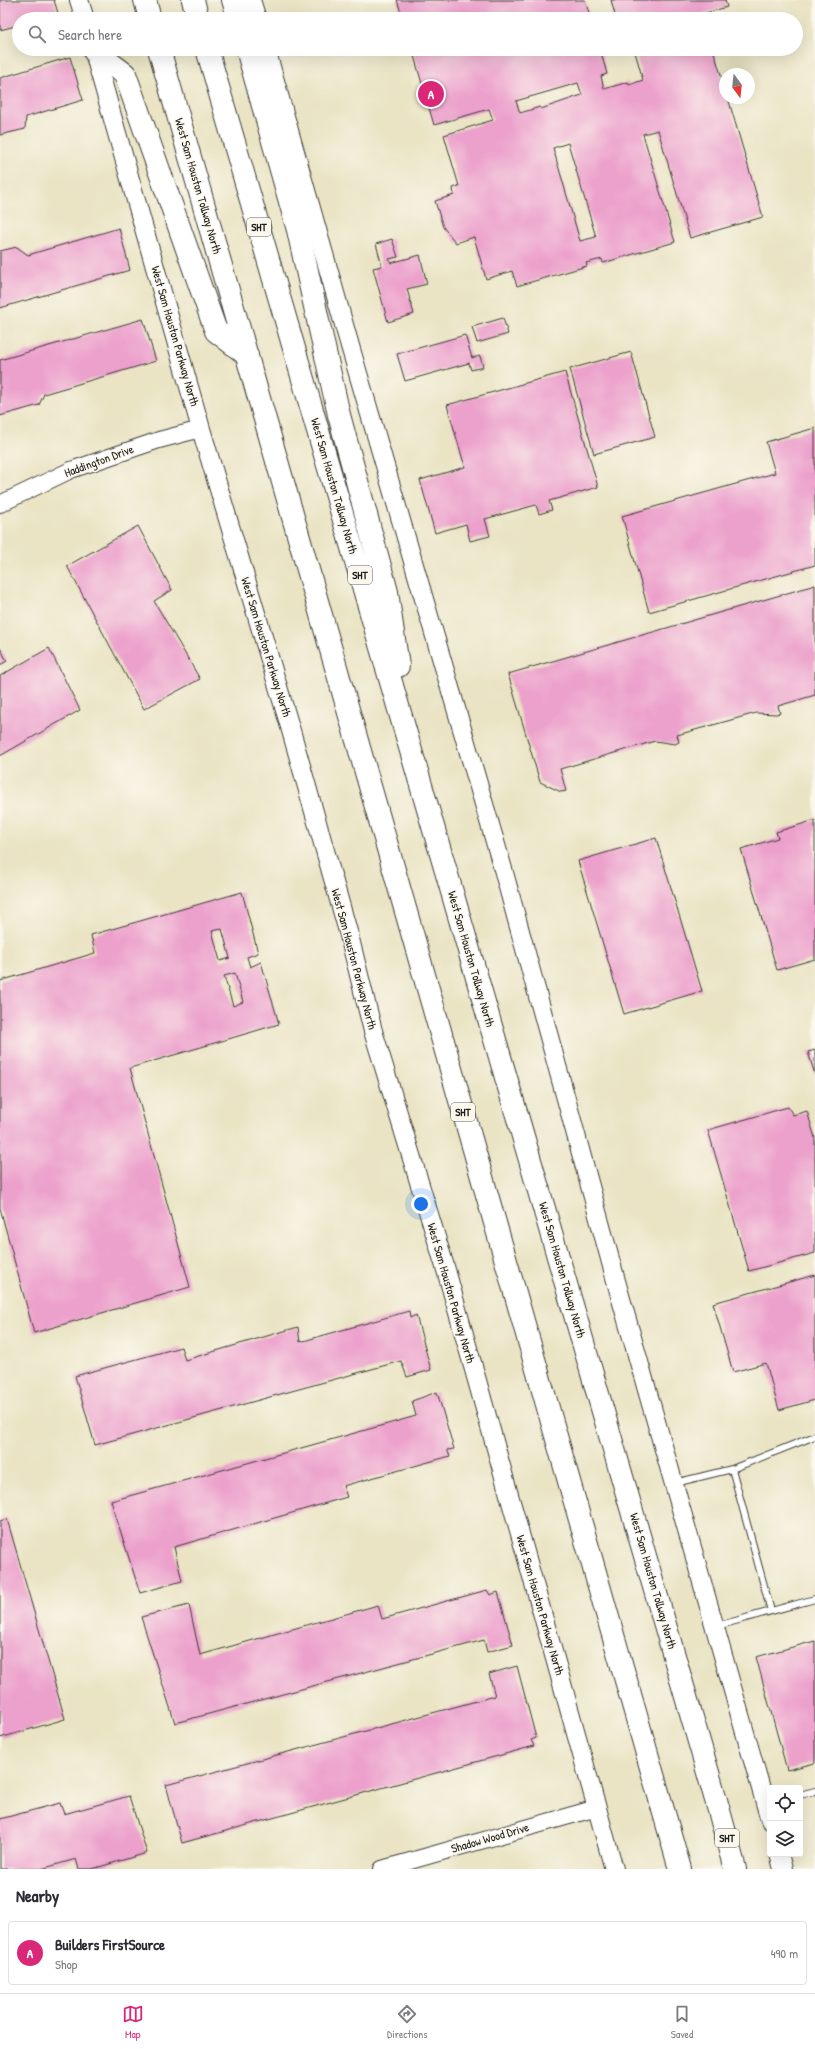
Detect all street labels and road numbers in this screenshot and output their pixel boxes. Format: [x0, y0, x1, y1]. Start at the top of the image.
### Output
street label: West Sam Houston Tollway North [171, 116, 226, 256]
road number: SHT [247, 218, 271, 236]
street label: West Sam Houston Parkway North [147, 264, 204, 408]
street label: West Sam Houston Tollway North [307, 416, 362, 556]
street label: Haddington Drive [62, 440, 136, 481]
road number: SHT [348, 566, 372, 584]
street label: West Sam Houston Parkway North [237, 575, 296, 719]
street label: West Sam Houston Parkway North [328, 887, 381, 1031]
street label: West Sam Houston Tollway North [444, 889, 499, 1029]
road number: SHT [451, 1103, 475, 1121]
street label: West Sam Houston Tollway North [535, 1200, 590, 1340]
street label: West Sam Houston Parkway North [423, 1221, 480, 1365]
street label: West Sam Houston Tollway North [626, 1511, 681, 1651]
street label: West Sam Houston Parkway North [512, 1533, 569, 1677]
street label: Shadow Wood Drive [449, 1818, 531, 1857]
road number: SHT [715, 1829, 739, 1847]

